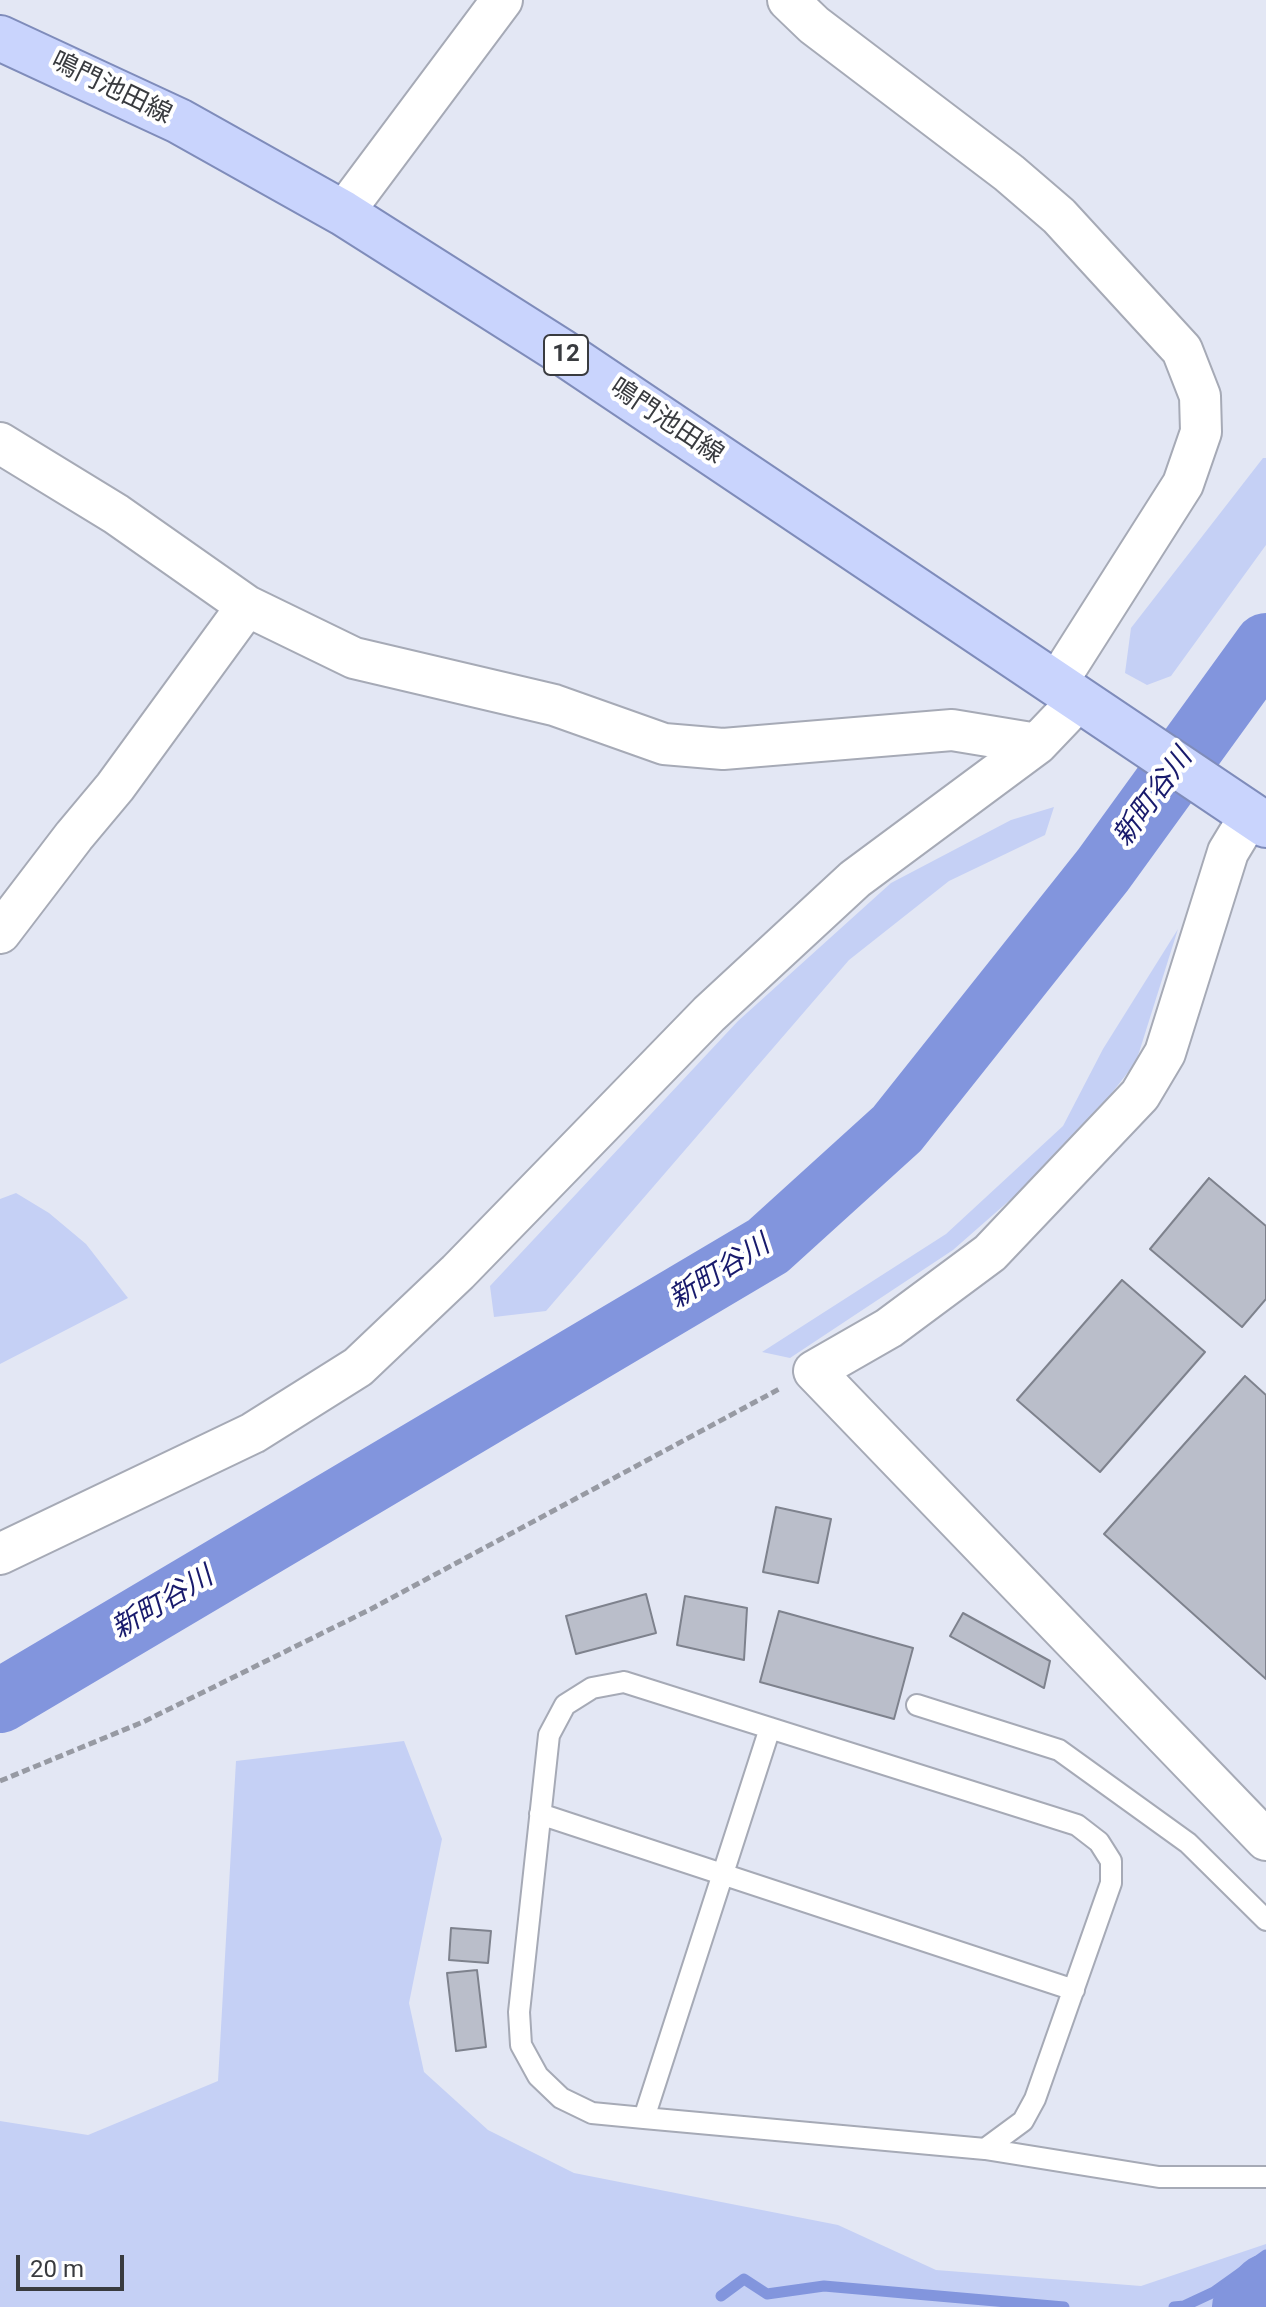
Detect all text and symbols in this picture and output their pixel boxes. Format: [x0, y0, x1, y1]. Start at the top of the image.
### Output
street label: 鳴門池田線 [46, 46, 176, 132]
road number: 12 [544, 335, 588, 375]
street label: 鳴門池田線 [603, 373, 729, 471]
water label: 新町谷川 [1107, 743, 1201, 853]
water label: 新町谷川 [664, 1229, 776, 1317]
water label: 新町谷川 [106, 1561, 220, 1647]
scale bar [20, 2239, 128, 2289]
text: 20 m [30, 2255, 84, 2283]

